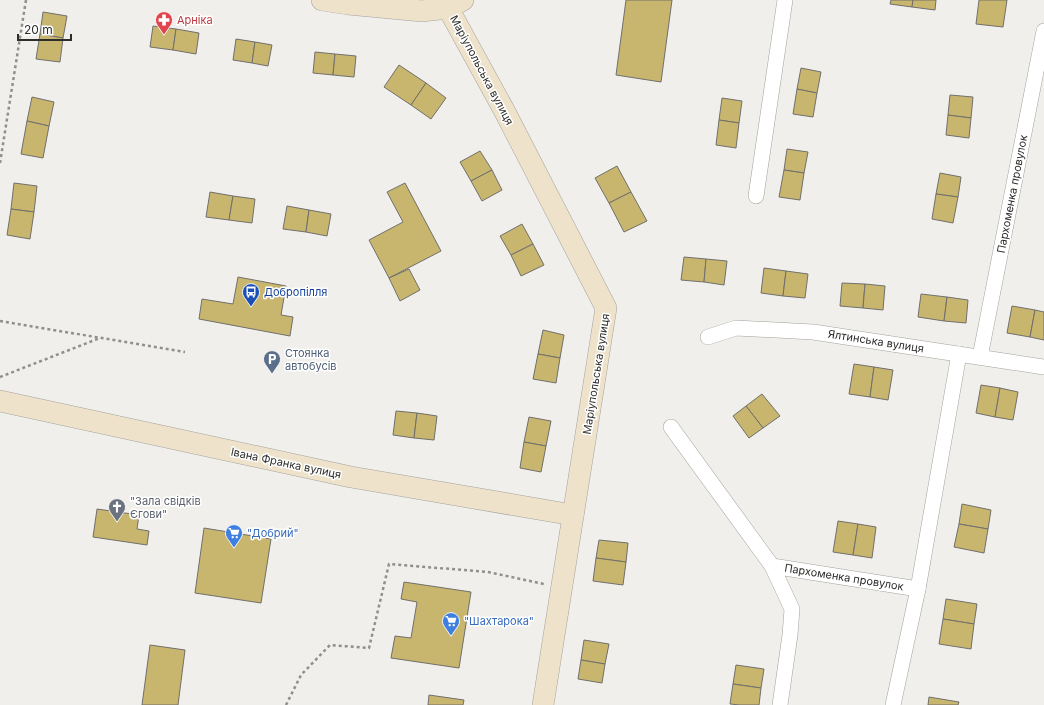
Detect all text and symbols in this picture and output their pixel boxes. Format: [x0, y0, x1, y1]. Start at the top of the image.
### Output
pharmacy icon: Арніка [154, 10, 174, 35]
place label: Арніка [177, 13, 213, 27]
street label: Маріупольська вулиця [447, 13, 517, 127]
scale bar [18, 16, 71, 42]
text: 20 m [24, 22, 53, 37]
street label: Пархоменка провулок [994, 134, 1030, 254]
bus stop icon: Добропілля [241, 282, 261, 307]
place label: Добропілля [264, 285, 327, 299]
street label: Маріупольська вулиця [580, 313, 612, 435]
street label: Ялтинська вулиця [827, 327, 925, 355]
place label: Стоянка автобусів [285, 346, 337, 373]
parking icon: Стоянка автобусів [262, 349, 282, 374]
street label: Івана Франка вулиця [230, 444, 342, 482]
place label: "Зала свідків Єгови" [130, 494, 201, 521]
church icon: "Зала свідків Єгови" [107, 497, 127, 522]
supermarket icon: "Добрий" [224, 523, 244, 548]
place label: "Добрий" [247, 526, 299, 540]
street label: Пархоменка провулок [783, 561, 905, 593]
supermarket icon: "Шахтарока" [441, 611, 461, 636]
place label: "Шахтарока" [464, 614, 534, 628]

